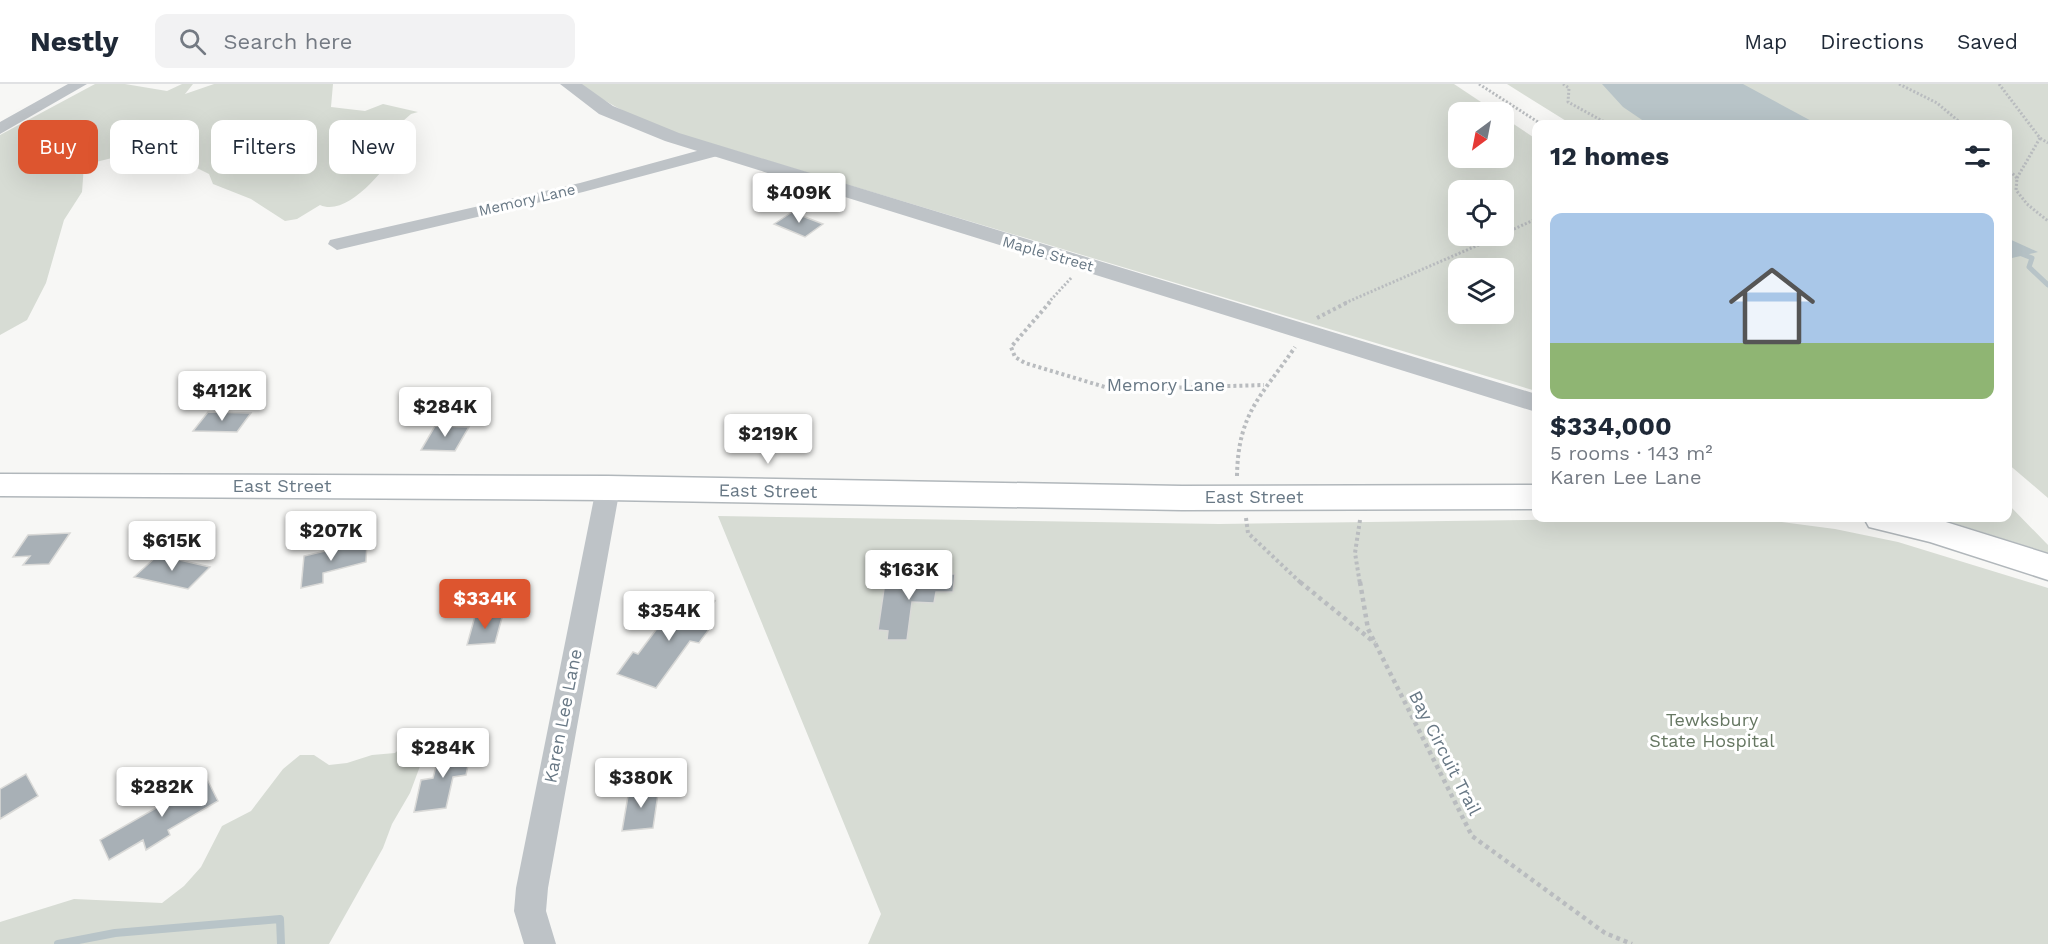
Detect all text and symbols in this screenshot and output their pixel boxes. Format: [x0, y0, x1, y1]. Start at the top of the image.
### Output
search box [155, 14, 575, 68]
text: Nestly [30, 25, 119, 58]
icon: search [176, 25, 209, 58]
text: Search here [224, 29, 352, 54]
text: Map [1744, 29, 1787, 54]
text: Directions [1820, 29, 1924, 54]
text: Saved [1957, 29, 2018, 54]
north arrow [1448, 102, 1514, 168]
map controls [1448, 102, 1514, 324]
chip: Buy [18, 120, 98, 174]
chip: Rent [110, 120, 199, 174]
chip: Filters [211, 120, 317, 174]
chip: New [329, 120, 416, 174]
icon: filters [1961, 140, 1994, 173]
text: 12 homes [1550, 141, 1669, 171]
pin: $409K [757, 173, 841, 224]
street label: Memory Lane [477, 180, 577, 220]
text: $409K [767, 180, 831, 204]
button: locate [1448, 180, 1514, 246]
street label: Maple Street [1000, 232, 1096, 276]
icon: home [1718, 252, 1826, 360]
button: layers [1448, 258, 1514, 324]
pin: $412K [180, 371, 264, 422]
street label: Memory Lane [1107, 374, 1225, 395]
text: $412K [192, 378, 252, 402]
pin: $284K [403, 387, 487, 438]
text: $284K [413, 394, 477, 418]
text: $334,000 [1550, 411, 1672, 441]
pin: $219K [726, 414, 810, 465]
text: $219K [738, 421, 798, 445]
text: 5 rooms · 143 m² [1550, 441, 1713, 465]
text: Karen Lee Lane [1550, 465, 1702, 489]
street label: East Street [232, 475, 332, 496]
street label: East Street [718, 479, 818, 502]
street label: East Street [1204, 486, 1304, 507]
pin: $207K [289, 511, 373, 562]
text: $207K [299, 518, 363, 542]
pin: $615K [130, 521, 214, 572]
text: $615K [143, 528, 201, 552]
pin: $163K [867, 550, 951, 601]
text: $163K [879, 557, 939, 581]
pin: $334K [443, 579, 527, 630]
text: $334K [453, 586, 517, 610]
pin: $354K [627, 591, 711, 642]
text: $354K [637, 598, 701, 622]
street label: Karen Lee Lane [539, 647, 586, 785]
street label: Bay Circuit Trail [1405, 687, 1486, 819]
park label: Tewksbury State Hospital [1649, 709, 1775, 751]
pin: $284K [401, 728, 485, 779]
text: $284K [411, 735, 475, 759]
pin: $380K [599, 758, 683, 809]
text: $380K [609, 765, 673, 789]
pin: $282K [120, 767, 204, 818]
text: $282K [130, 774, 194, 798]

